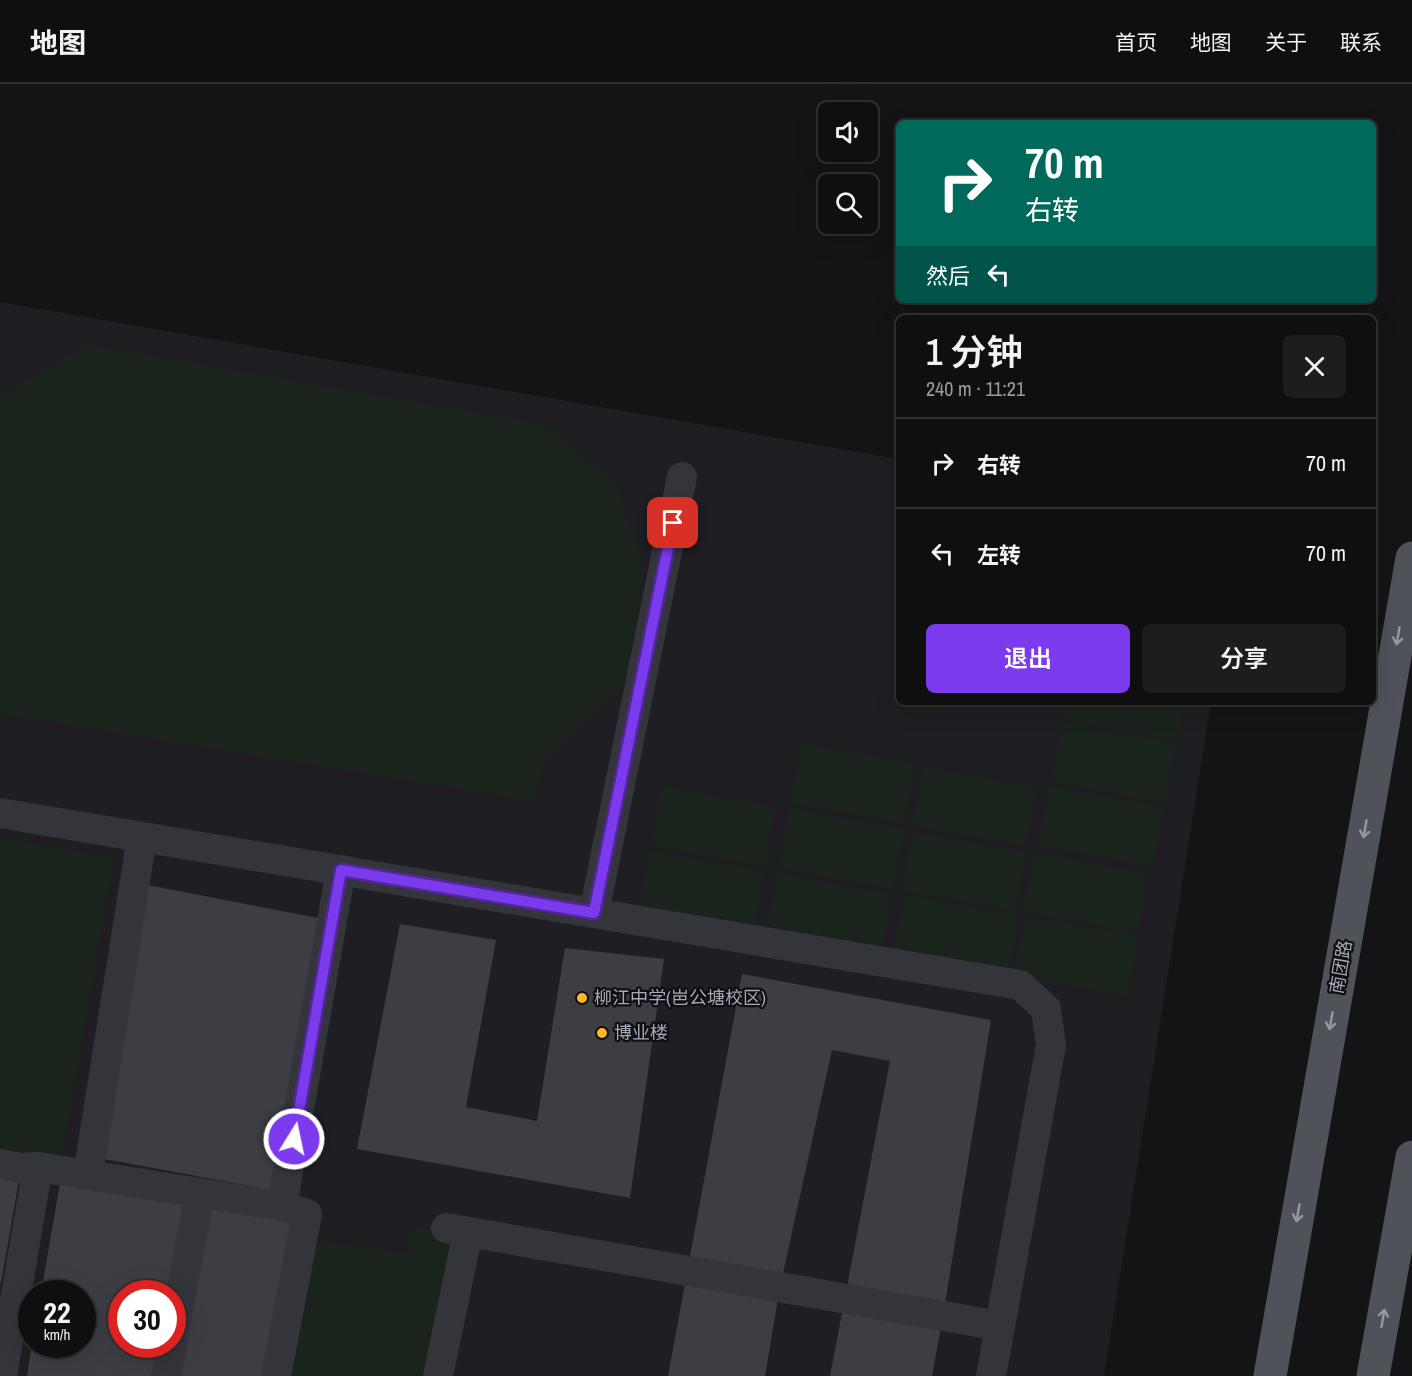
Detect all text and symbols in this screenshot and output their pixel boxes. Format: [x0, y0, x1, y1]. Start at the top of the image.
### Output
text: 地图 [30, 24, 86, 62]
text: 首页 [1115, 28, 1157, 57]
text: 地图 [1190, 28, 1232, 57]
text: 关于 [1265, 28, 1307, 57]
text: 联系 [1340, 28, 1382, 57]
map controls [818, 102, 878, 234]
button: sound [818, 102, 878, 162]
text: 70 m [1025, 135, 1104, 191]
icon: right [926, 144, 1004, 222]
button: search [818, 174, 878, 234]
text: 右转 [1025, 192, 1079, 228]
icon: left [982, 258, 1015, 291]
text: 然后 [926, 261, 970, 291]
text: 1 分钟 [926, 328, 1023, 376]
button: close [1283, 335, 1346, 398]
text: 240 m · 11:21 [926, 375, 1025, 402]
icon: right [926, 447, 959, 480]
text: 70 m [1306, 448, 1346, 478]
text: 右转 [977, 450, 1021, 480]
pin [647, 497, 698, 548]
icon: arrive [656, 506, 689, 539]
icon: left [926, 537, 959, 570]
text: 70 m [1306, 538, 1346, 568]
text: 左转 [977, 540, 1021, 570]
button: 退出 [926, 624, 1130, 693]
button: 分享 [1142, 624, 1346, 693]
one-way arrow [1393, 626, 1404, 646]
one-way arrow [1359, 818, 1370, 838]
street label: 南团路 [1324, 938, 1358, 996]
place label: 柳江中学(岜公塘校区) [594, 985, 766, 1010]
marker: 柳江中学(岜公塘校区) [575, 991, 589, 1005]
one-way arrow [1326, 1010, 1337, 1030]
place label: 博业楼 [614, 1020, 668, 1045]
marker: 博业楼 [595, 1026, 609, 1040]
position arrow [262, 1107, 326, 1171]
one-way arrow [1292, 1202, 1303, 1222]
speed limit sign: 30 [108, 1280, 186, 1358]
text: 22 [43, 1292, 71, 1332]
one-way arrow [1378, 1309, 1389, 1329]
text: km/h [44, 1324, 70, 1345]

